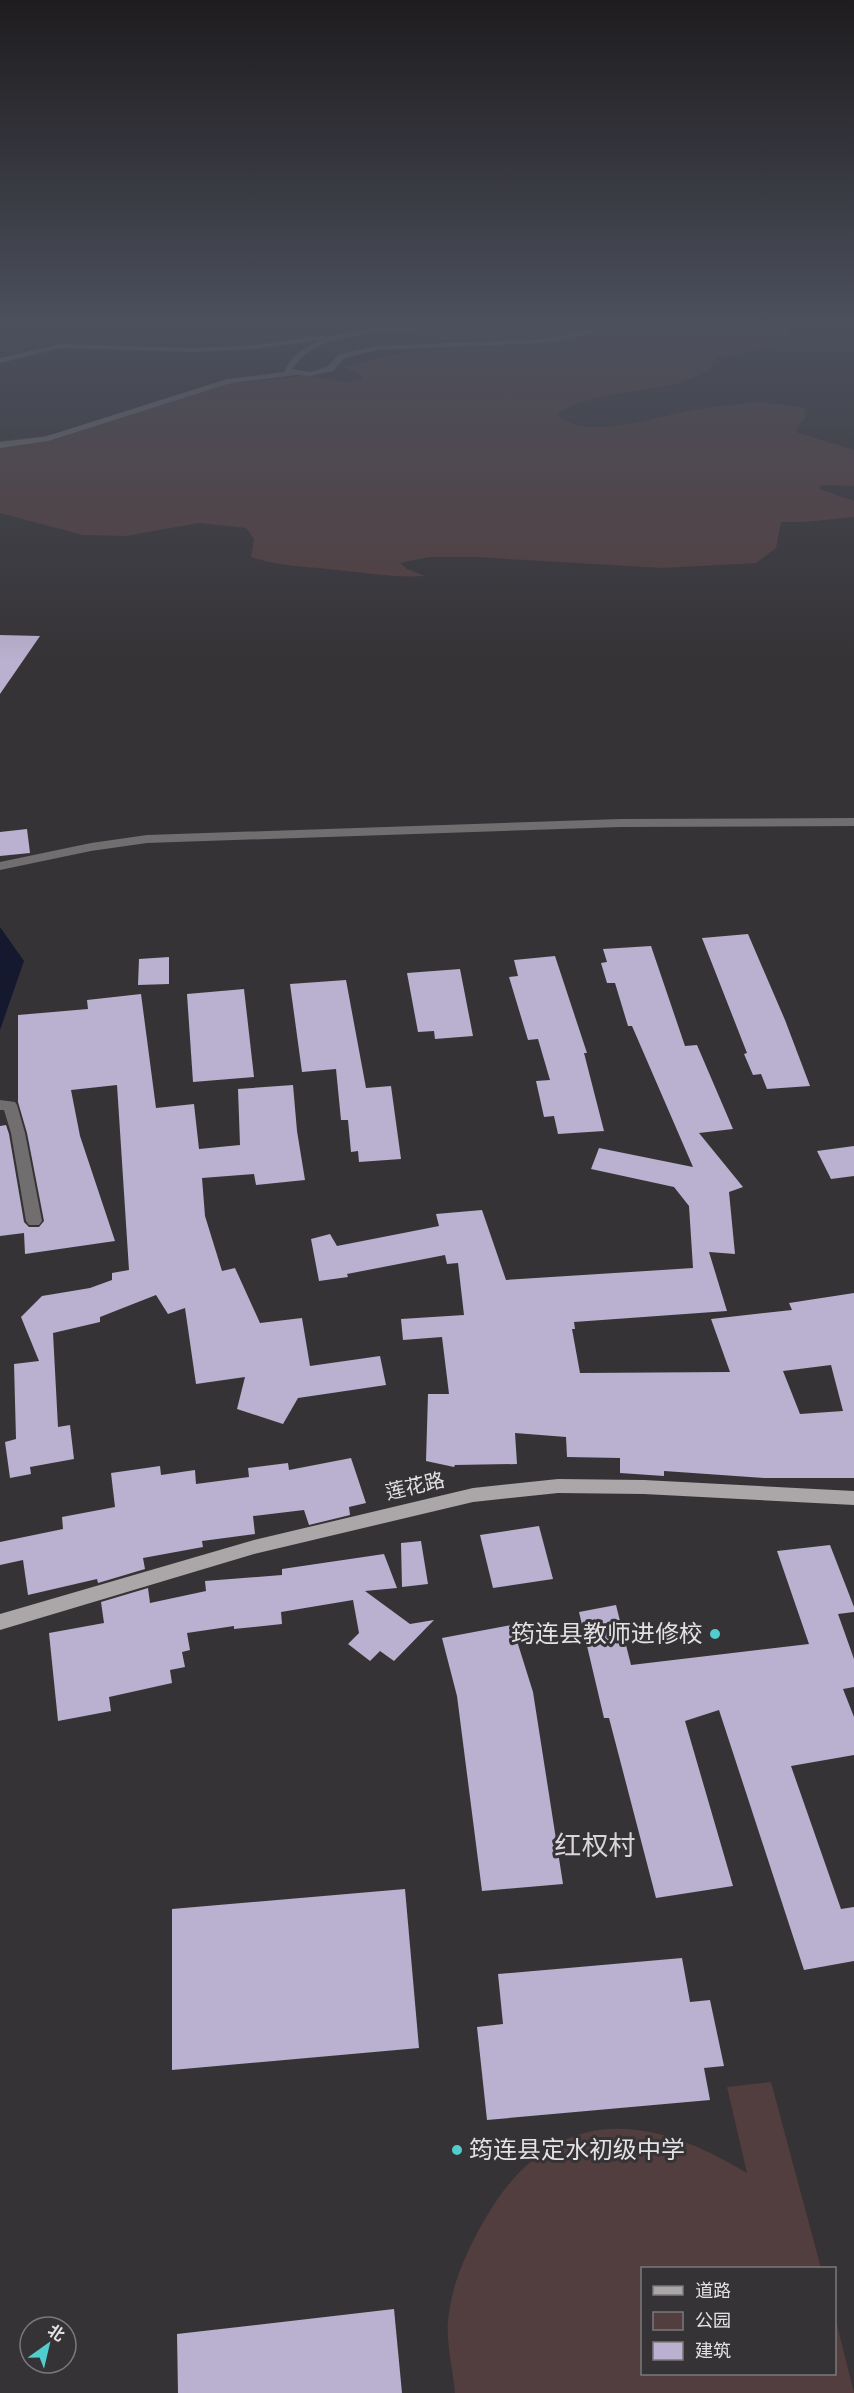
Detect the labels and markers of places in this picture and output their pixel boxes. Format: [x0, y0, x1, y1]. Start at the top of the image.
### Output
place label: 筠连县教师进修校 [511, 1616, 703, 1649]
marker: 筠连县教师进修校 [708, 1627, 722, 1641]
place label: 筠连县定水初级中学 [469, 2132, 685, 2165]
marker: 筠连县定水初级中学 [450, 2143, 464, 2157]

